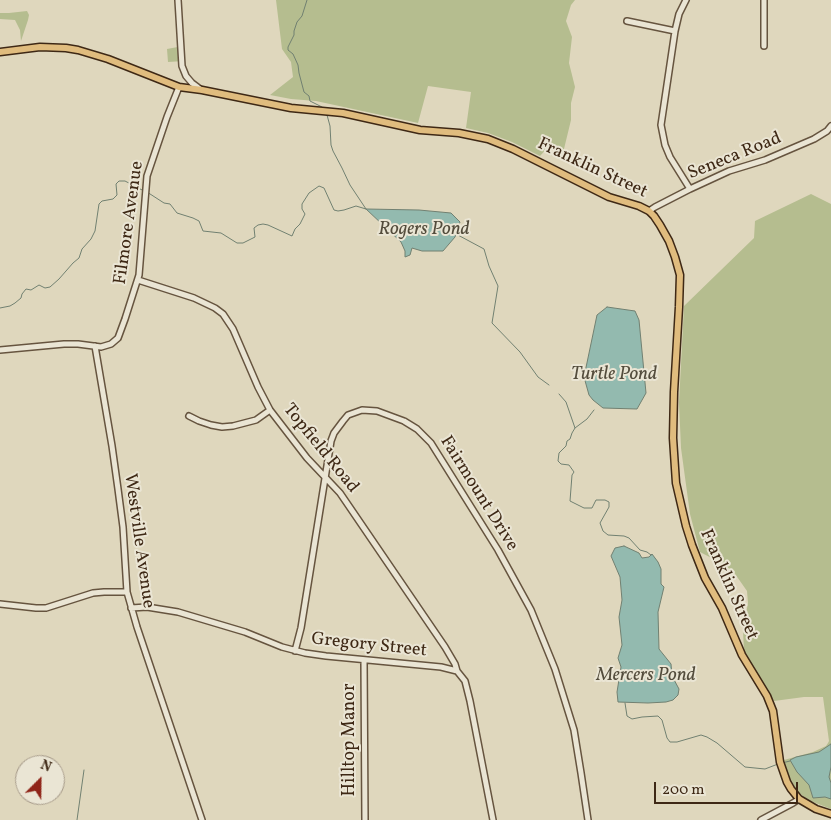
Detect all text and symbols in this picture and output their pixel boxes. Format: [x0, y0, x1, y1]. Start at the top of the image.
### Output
street label: Seneca Road [685, 128, 785, 186]
street label: Franklin Street [534, 134, 650, 204]
street label: Filmore Avenue [111, 160, 149, 286]
water label: Rogers Pond [378, 220, 470, 242]
water label: Turtle Pond [571, 365, 657, 387]
street label: Topfield Road [277, 400, 363, 498]
street label: Fairmount Drive [434, 433, 522, 555]
street label: Westville Avenue [118, 472, 158, 610]
street label: Franklin Street [694, 526, 762, 644]
street label: Gregory Street [310, 629, 428, 663]
water label: Mercers Pond [596, 666, 696, 688]
street label: Hilltop Manor [340, 684, 362, 796]
north arrow [15, 755, 65, 805]
text: N [37, 756, 54, 777]
scale bar [656, 772, 800, 804]
text: 200 m [662, 780, 705, 801]

